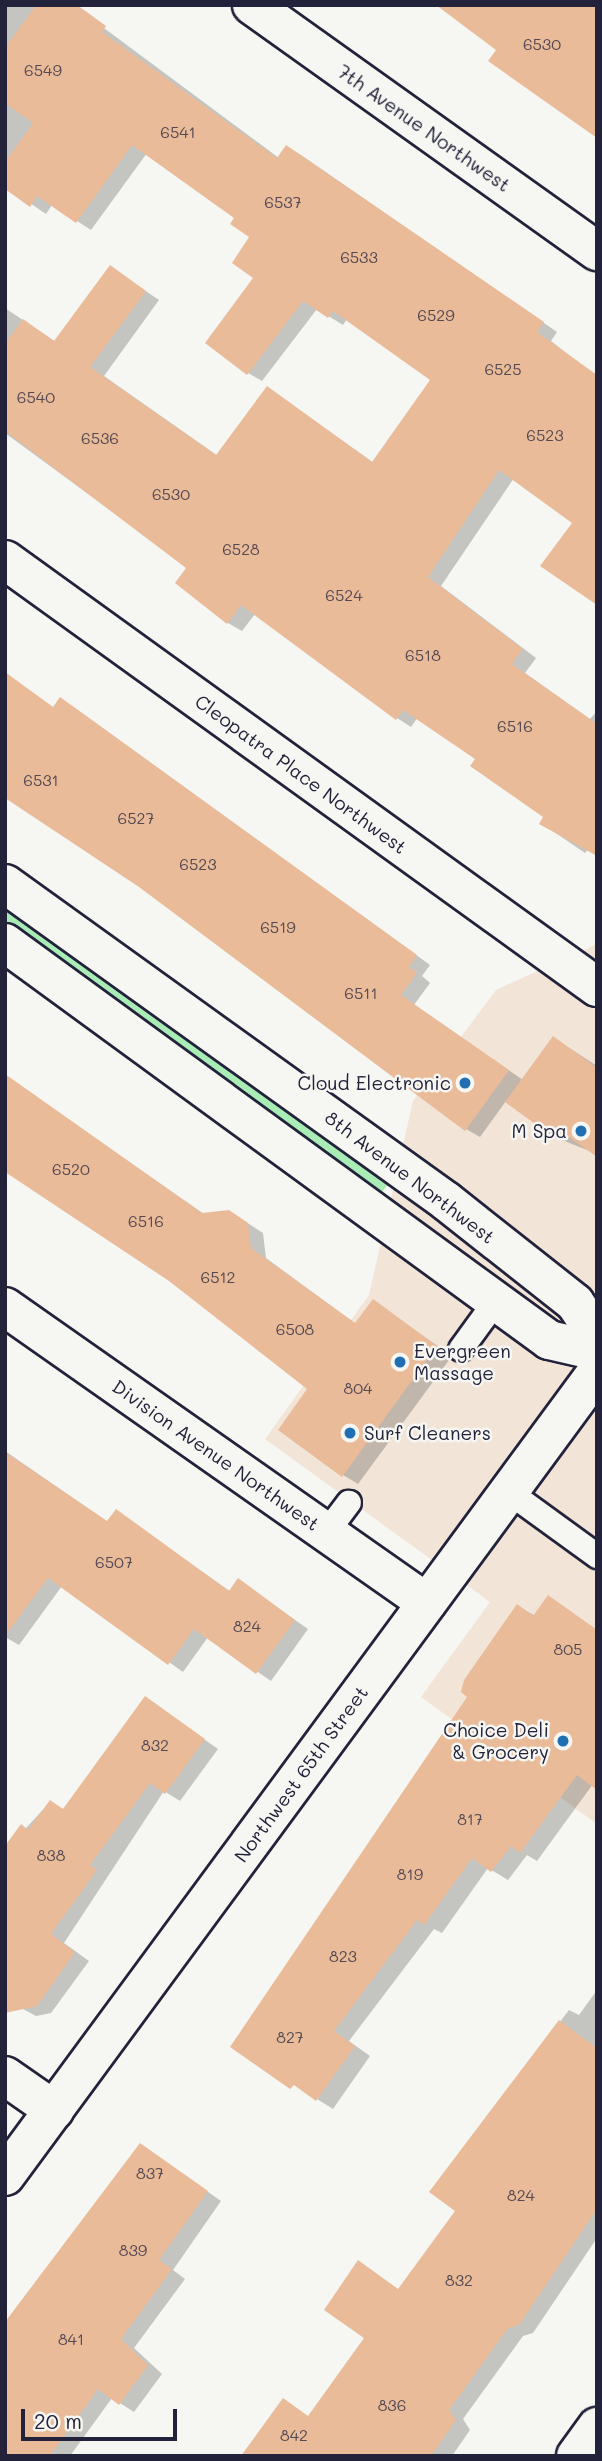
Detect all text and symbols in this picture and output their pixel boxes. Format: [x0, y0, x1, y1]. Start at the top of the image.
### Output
house number: 6530 [523, 34, 561, 54]
house number: 6549 [24, 60, 62, 80]
street label: 7th Avenue Northwest [333, 60, 515, 196]
house number: 6541 [160, 122, 196, 142]
house number: 6537 [264, 192, 302, 212]
house number: 6533 [340, 247, 378, 267]
house number: 6529 [417, 305, 455, 325]
house number: 6525 [484, 359, 522, 379]
house number: 6540 [17, 387, 55, 407]
house number: 6523 [526, 425, 564, 445]
house number: 6536 [81, 428, 119, 448]
house number: 6530 [152, 484, 190, 504]
house number: 6528 [222, 539, 260, 559]
house number: 6524 [325, 585, 363, 605]
house number: 6518 [405, 645, 441, 665]
street label: Cleopatra Place Northwest [191, 690, 411, 858]
house number: 6516 [497, 716, 533, 736]
house number: 6531 [23, 770, 59, 790]
house number: 6527 [118, 808, 154, 828]
house number: 6523 [179, 854, 217, 874]
house number: 6519 [260, 917, 296, 937]
house number: 6511 [344, 983, 378, 1003]
place label: Cloud Electronic [298, 1072, 451, 1094]
marker: Cloud Electronic [457, 1075, 473, 1091]
street label: 8th Avenue Northwest [321, 1106, 499, 1248]
place label: M Spa [512, 1120, 567, 1142]
marker: M Spa [573, 1123, 589, 1139]
house number: 6520 [52, 1159, 90, 1179]
house number: 6516 [128, 1211, 164, 1231]
house number: 6512 [200, 1267, 236, 1287]
house number: 6508 [276, 1319, 314, 1339]
place label: Evergreen Massage [414, 1340, 511, 1384]
marker: Evergreen Massage [392, 1354, 408, 1370]
street label: Division Avenue Northwest [108, 1375, 324, 1535]
house number: 804 [344, 1378, 372, 1398]
place label: Surf Cleaners [364, 1422, 491, 1444]
marker: Surf Cleaners [342, 1425, 358, 1441]
house number: 6507 [95, 1552, 133, 1572]
house number: 824 [233, 1616, 261, 1636]
house number: 805 [554, 1639, 582, 1659]
street label: Northwest 65th Street [229, 1681, 373, 1867]
place label: Choice Deli & Grocery [443, 1719, 549, 1763]
marker: Choice Deli & Grocery [555, 1733, 571, 1749]
house number: 832 [141, 1735, 169, 1755]
house number: 817 [457, 1809, 483, 1829]
house number: 838 [37, 1845, 65, 1865]
house number: 819 [397, 1864, 423, 1884]
house number: 823 [329, 1946, 357, 1966]
house number: 827 [276, 2027, 304, 2047]
house number: 837 [136, 2163, 164, 2183]
house number: 824 [507, 2185, 535, 2205]
house number: 839 [119, 2240, 147, 2260]
house number: 832 [445, 2270, 473, 2290]
house number: 841 [58, 2329, 84, 2349]
scale bar [24, 2394, 180, 2438]
house number: 836 [378, 2395, 406, 2415]
text: 20 m [34, 2407, 82, 2434]
house number: 842 [280, 2425, 308, 2445]

